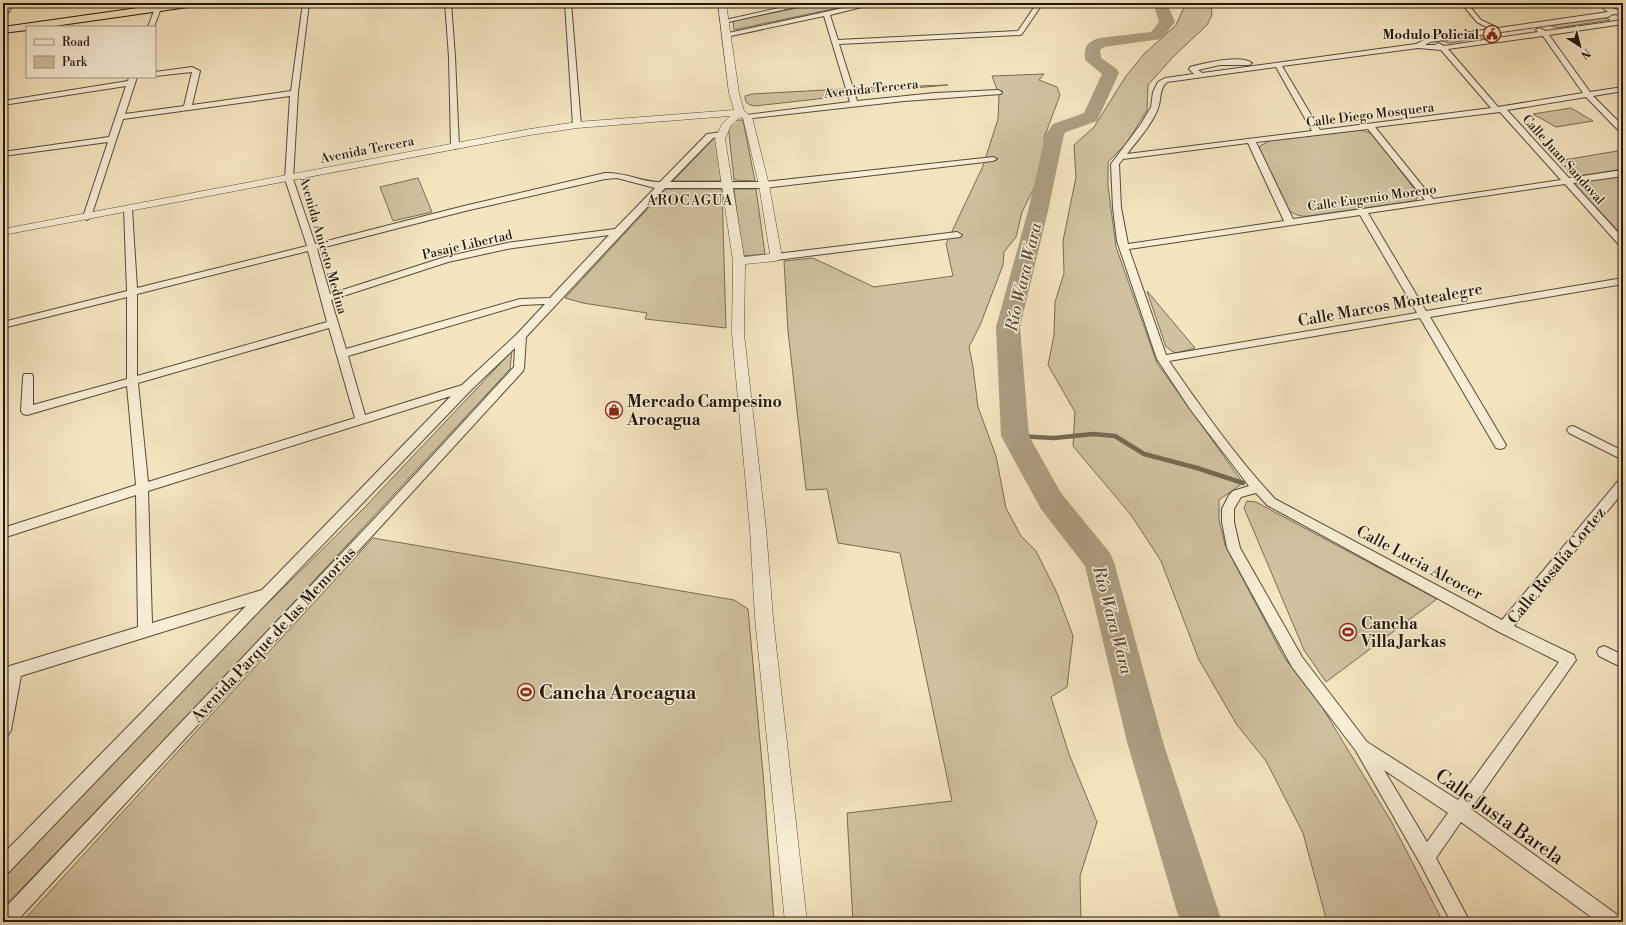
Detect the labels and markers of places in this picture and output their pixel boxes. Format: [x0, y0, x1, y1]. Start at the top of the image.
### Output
public building icon: Modulo Policial [1482, 24, 1502, 44]
place label: Modulo Policial [1382, 27, 1480, 43]
place label: Mercado Campesino Arocagua [626, 392, 782, 430]
shop icon: Mercado Campesino Arocagua [604, 400, 624, 420]
place label: Cancha Villa Jarkas [1360, 614, 1446, 652]
sports icon: Cancha Villa Jarkas [1338, 622, 1358, 642]
place label: Cancha Arocagua [539, 681, 697, 705]
sports icon: Cancha Arocagua [516, 682, 536, 702]

